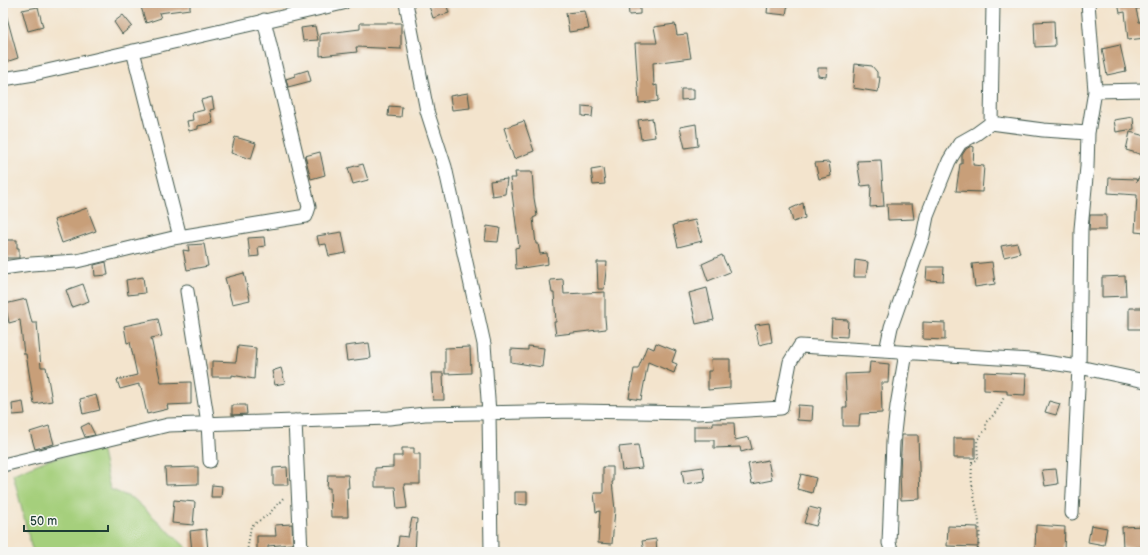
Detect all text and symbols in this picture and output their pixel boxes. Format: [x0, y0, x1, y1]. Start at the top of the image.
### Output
scale bar [24, 507, 108, 533]
text: 50 m [30, 514, 57, 529]

